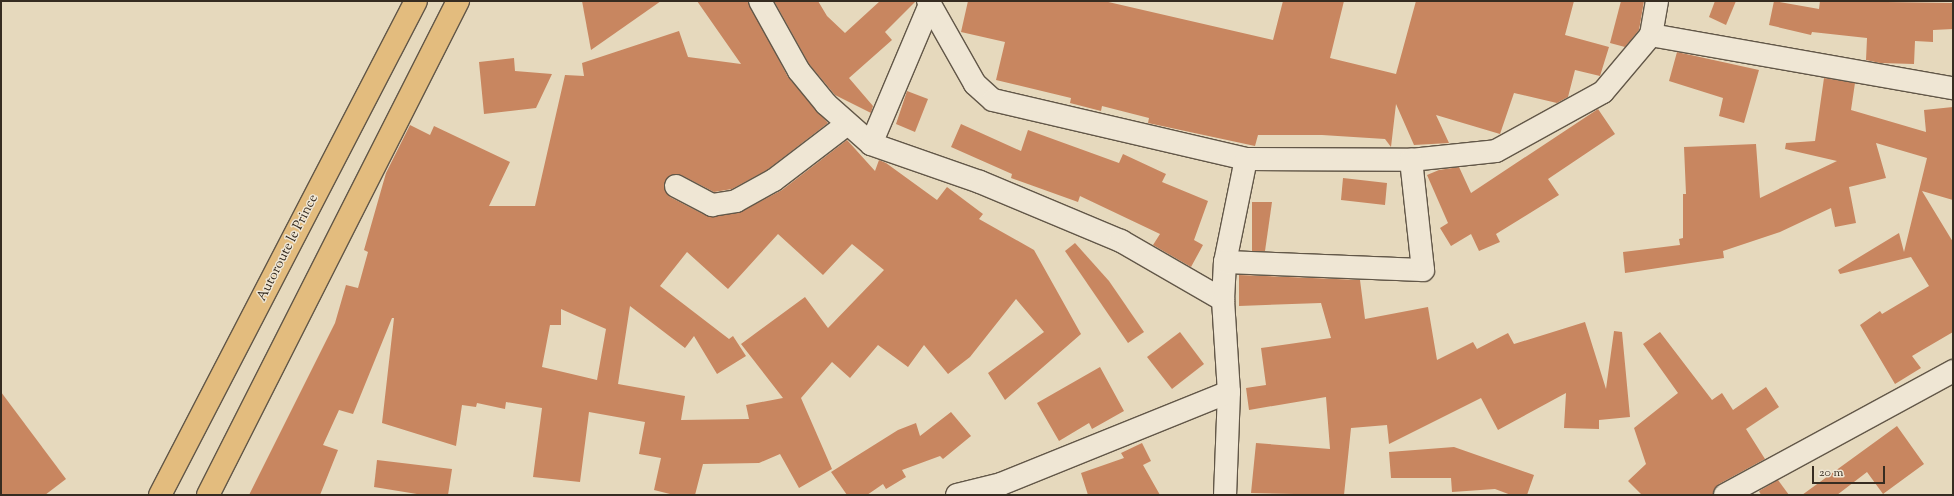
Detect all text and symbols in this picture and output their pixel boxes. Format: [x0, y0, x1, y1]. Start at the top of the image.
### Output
street label: Autoroute le Prince [254, 192, 322, 304]
scale bar [1814, 458, 1887, 484]
text: 20 m [1819, 464, 1843, 482]

